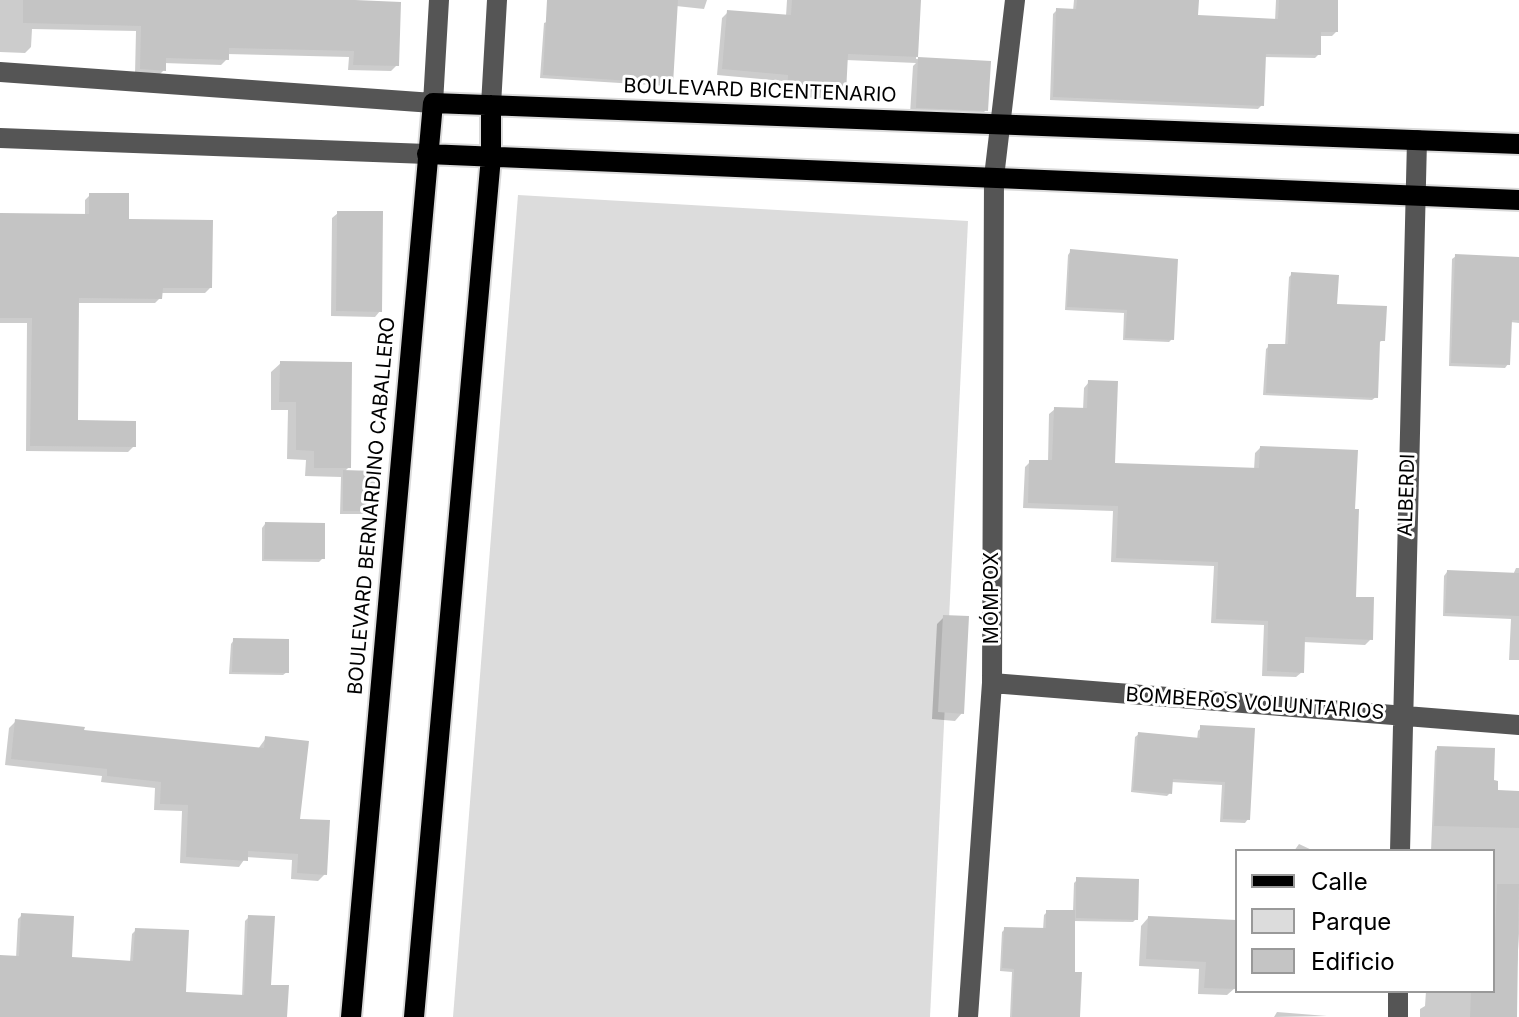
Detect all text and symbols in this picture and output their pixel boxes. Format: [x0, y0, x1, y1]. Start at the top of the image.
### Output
street label: BOULEVARD BICENTENARIO [623, 74, 897, 108]
street label: BOULEVARD BERNARDINO CABALLERO [344, 316, 400, 696]
street label: ALBERDI [1394, 453, 1420, 537]
street label: MÓMPOX [980, 552, 1004, 644]
street label: BOMBEROS VOLUNTARIOS [1125, 683, 1385, 725]
legend [1235, 849, 1495, 993]
text: Calle [1311, 867, 1368, 896]
text: Parque [1311, 907, 1391, 936]
text: Edificio [1311, 947, 1395, 976]

